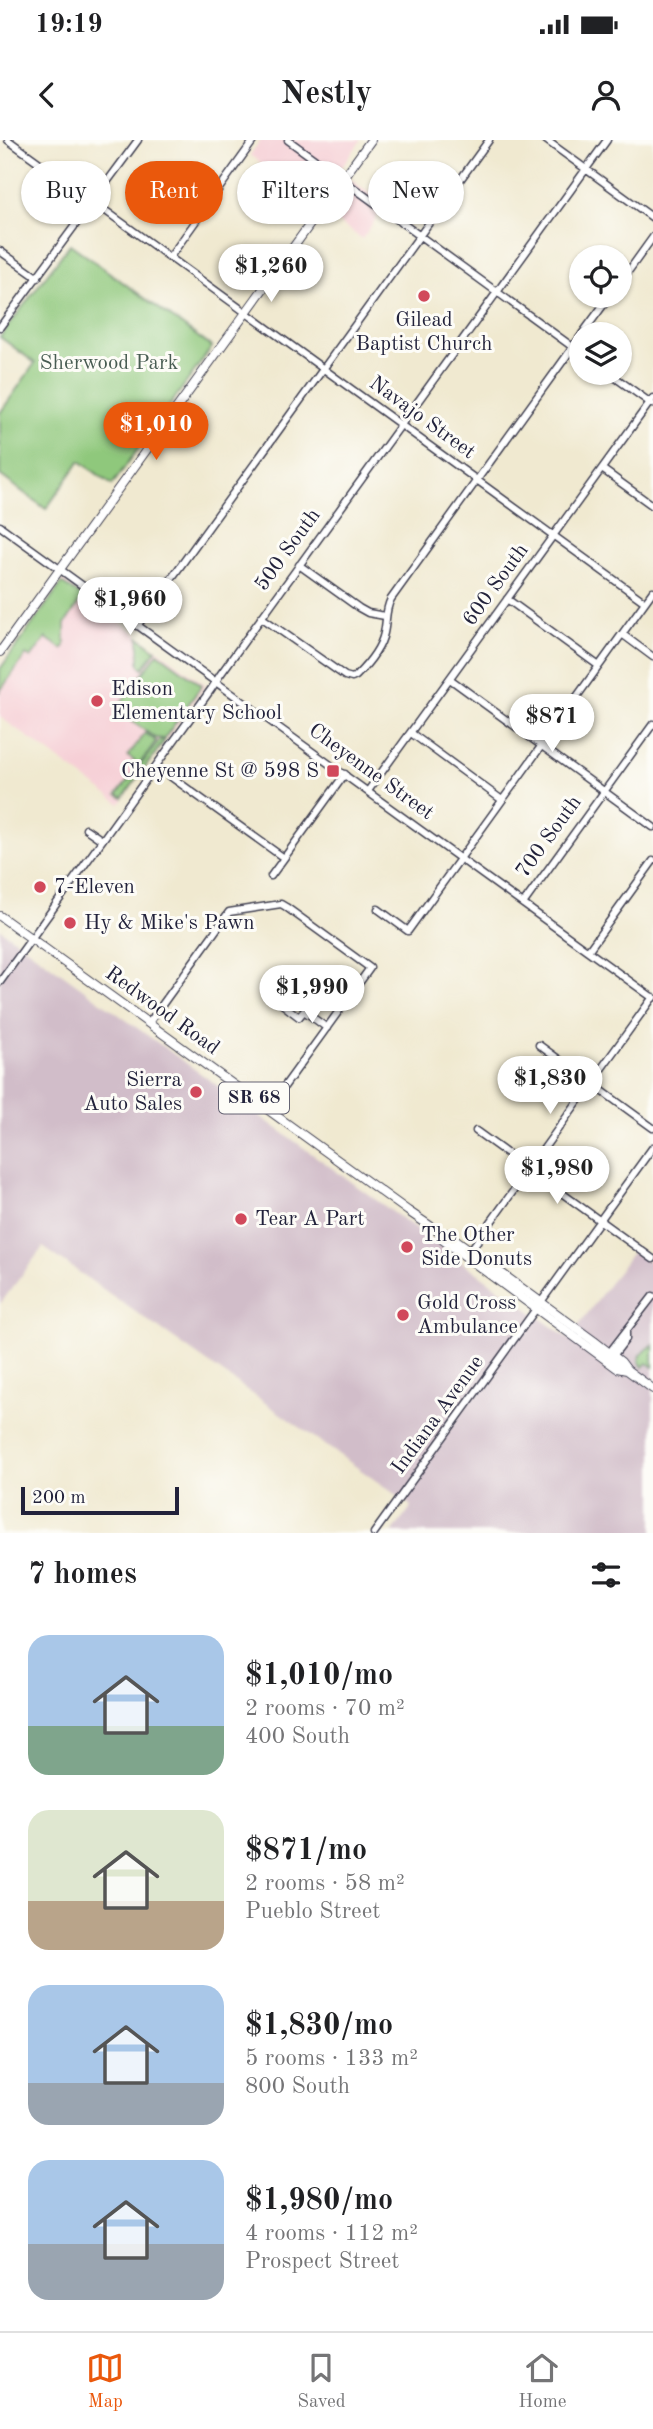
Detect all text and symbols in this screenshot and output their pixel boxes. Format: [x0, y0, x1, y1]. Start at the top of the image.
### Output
text: 19:19 [35, 12, 103, 38]
icon: back [28, 76, 66, 114]
icon: person [587, 76, 625, 114]
text: Nestly [281, 79, 372, 111]
chip: Buy [21, 161, 111, 224]
chip: Rent [125, 161, 223, 224]
chip: Filters [237, 161, 354, 224]
chip: New [368, 161, 464, 224]
pin: $1,260 [214, 244, 328, 304]
map controls [569, 245, 632, 385]
button: locate [569, 245, 632, 308]
text: $1,260 [234, 255, 308, 278]
marker: Gilead Baptist Church [416, 288, 432, 304]
place label: Gilead Baptist Church [355, 310, 493, 355]
button: layers [569, 322, 632, 385]
park label: Sherwood Park [40, 353, 179, 374]
street label: Navajo Street [365, 373, 479, 463]
pin: $1,010 [99, 402, 213, 462]
text: $1,010 [119, 413, 193, 436]
street label: 500 South [251, 505, 325, 595]
street label: 600 South [459, 540, 533, 630]
pin: $1,960 [73, 578, 187, 637]
text: $1,960 [93, 588, 167, 611]
place label: Edison Elementary School [111, 679, 282, 724]
marker: Edison Elementary School [89, 693, 105, 709]
pin: $871 [511, 694, 593, 754]
text: $871 [525, 705, 579, 728]
street label: Cheyenne Street [305, 720, 437, 824]
place label: Cheyenne St @ 598 S [121, 761, 319, 782]
marker: Cheyenne St @ 598 S [325, 763, 341, 779]
street label: 700 South [512, 792, 586, 882]
place label: 7-Eleven [54, 877, 135, 898]
marker: 7-Eleven [32, 879, 48, 895]
place label: Hy & Mike's Pawn [84, 913, 255, 934]
marker: Hy & Mike's Pawn [62, 915, 78, 931]
street label: Redwood Road [101, 963, 223, 1059]
pin: $1,990 [255, 966, 369, 1025]
text: $1,990 [275, 976, 349, 999]
pin: $1,830 [493, 1056, 607, 1116]
text: $1,830 [513, 1067, 587, 1090]
place label: Sierra Auto Sales [83, 1070, 182, 1115]
road number: SR 68 [219, 1082, 289, 1114]
marker: Sierra Auto Sales [188, 1084, 204, 1100]
pin: $1,980 [500, 1146, 614, 1206]
text: $1,980 [520, 1157, 594, 1180]
place label: Tear A Part [255, 1209, 365, 1230]
marker: Tear A Part [233, 1211, 249, 1227]
place label: The Other Side Donuts [421, 1225, 532, 1270]
marker: The Other Side Donuts [399, 1239, 415, 1255]
place label: Gold Cross Ambulance [417, 1293, 518, 1338]
marker: Gold Cross Ambulance [395, 1307, 411, 1323]
street label: Indiana Avenue [388, 1352, 488, 1478]
scale bar [21, 1484, 178, 1516]
text: 200 m [32, 1489, 85, 1508]
icon: filters [587, 1556, 625, 1594]
text: 7 homes [28, 1560, 137, 1590]
text: $1,010/mo [245, 1661, 393, 1691]
icon: home [84, 1663, 168, 1747]
text: 2 rooms · 70 m² [245, 1697, 405, 1720]
text: 400 South [245, 1725, 350, 1748]
text: $871/mo [245, 1836, 367, 1866]
icon: home [84, 1838, 168, 1922]
text: 2 rooms · 58 m² [245, 1872, 405, 1895]
text: Pueblo Street [245, 1900, 380, 1923]
text: $1,830/mo [245, 2011, 393, 2041]
icon: home [84, 2013, 168, 2097]
text: 5 rooms · 133 m² [245, 2047, 418, 2070]
text: 800 South [245, 2075, 350, 2098]
text: $1,980/mo [245, 2186, 393, 2216]
icon: home [84, 2188, 168, 2272]
text: 4 rooms · 112 m² [245, 2222, 418, 2245]
text: Prospect Street [245, 2250, 399, 2273]
tab: Map [86, 2349, 124, 2414]
tab: Saved [297, 2349, 346, 2414]
tab: Home [518, 2349, 567, 2414]

